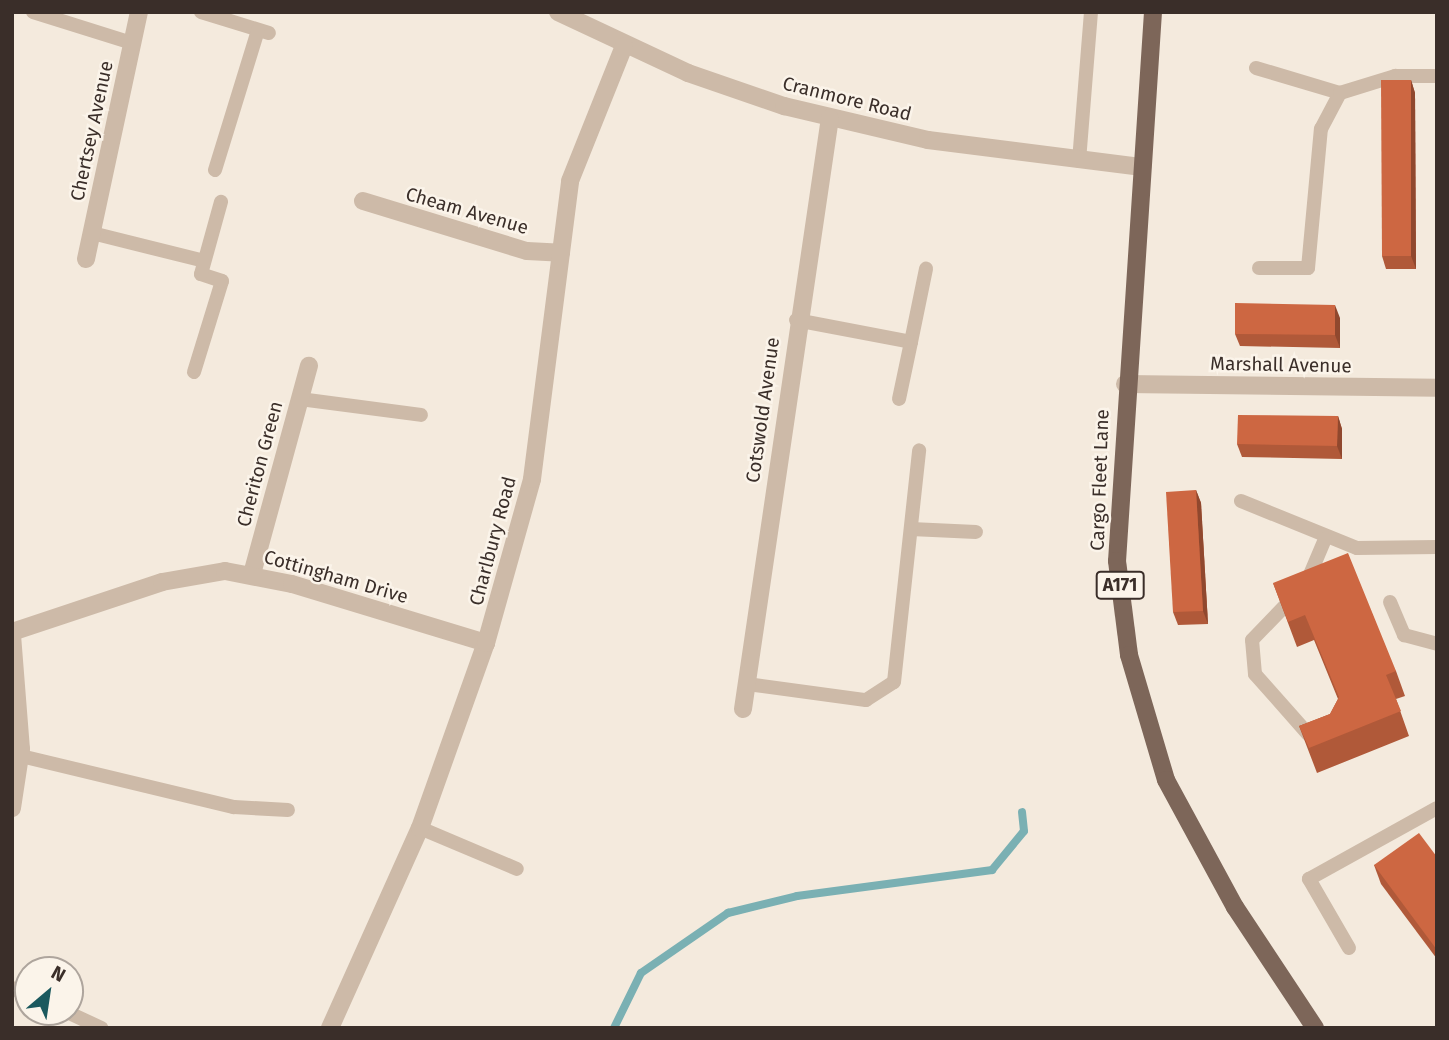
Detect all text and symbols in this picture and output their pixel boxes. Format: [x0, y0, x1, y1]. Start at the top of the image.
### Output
street label: Chertsey Avenue [66, 59, 118, 203]
street label: Cranmore Road [780, 72, 914, 126]
street label: Cheam Avenue [403, 183, 531, 239]
street label: Cotswold Avenue [742, 336, 784, 484]
street label: Marshall Avenue [1210, 352, 1352, 378]
street label: Cheriton Green [232, 399, 288, 529]
street label: Cargo Fleet Lane [1086, 409, 1114, 551]
street label: Charlbury Road [465, 474, 521, 608]
street label: Cottingham Drive [261, 546, 411, 608]
road number: A171 [1096, 570, 1144, 600]
north arrow [14, 956, 84, 1026]
text: N [47, 961, 70, 987]

